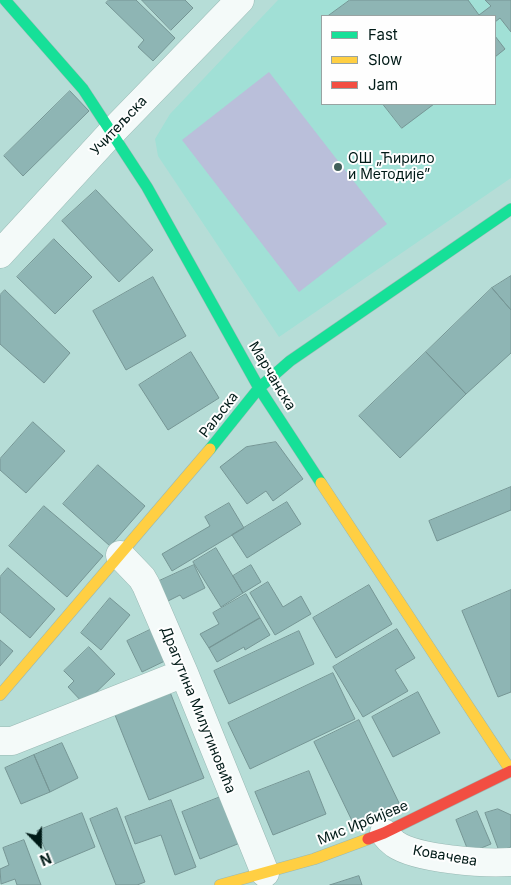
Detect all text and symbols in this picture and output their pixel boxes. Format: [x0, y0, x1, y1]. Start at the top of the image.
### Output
legend [321, 15, 496, 105]
text: Fast [368, 25, 398, 44]
text: Slow [368, 50, 402, 69]
text: Jam [368, 75, 398, 94]
street label: Учитељска [87, 93, 151, 159]
place label: ОШ „Ћирило и Методије” [348, 151, 435, 184]
marker: ОШ „Ћирило и Методије” [332, 161, 344, 173]
street label: Марчанска [245, 339, 299, 413]
street label: Раљска [196, 389, 242, 441]
street label: Драгутина Милутиновића [157, 624, 239, 796]
street label: Мис Ирбијеве [315, 797, 411, 849]
north arrow [15, 820, 65, 870]
street label: Ковачева [412, 842, 478, 870]
text: N [38, 849, 54, 869]

